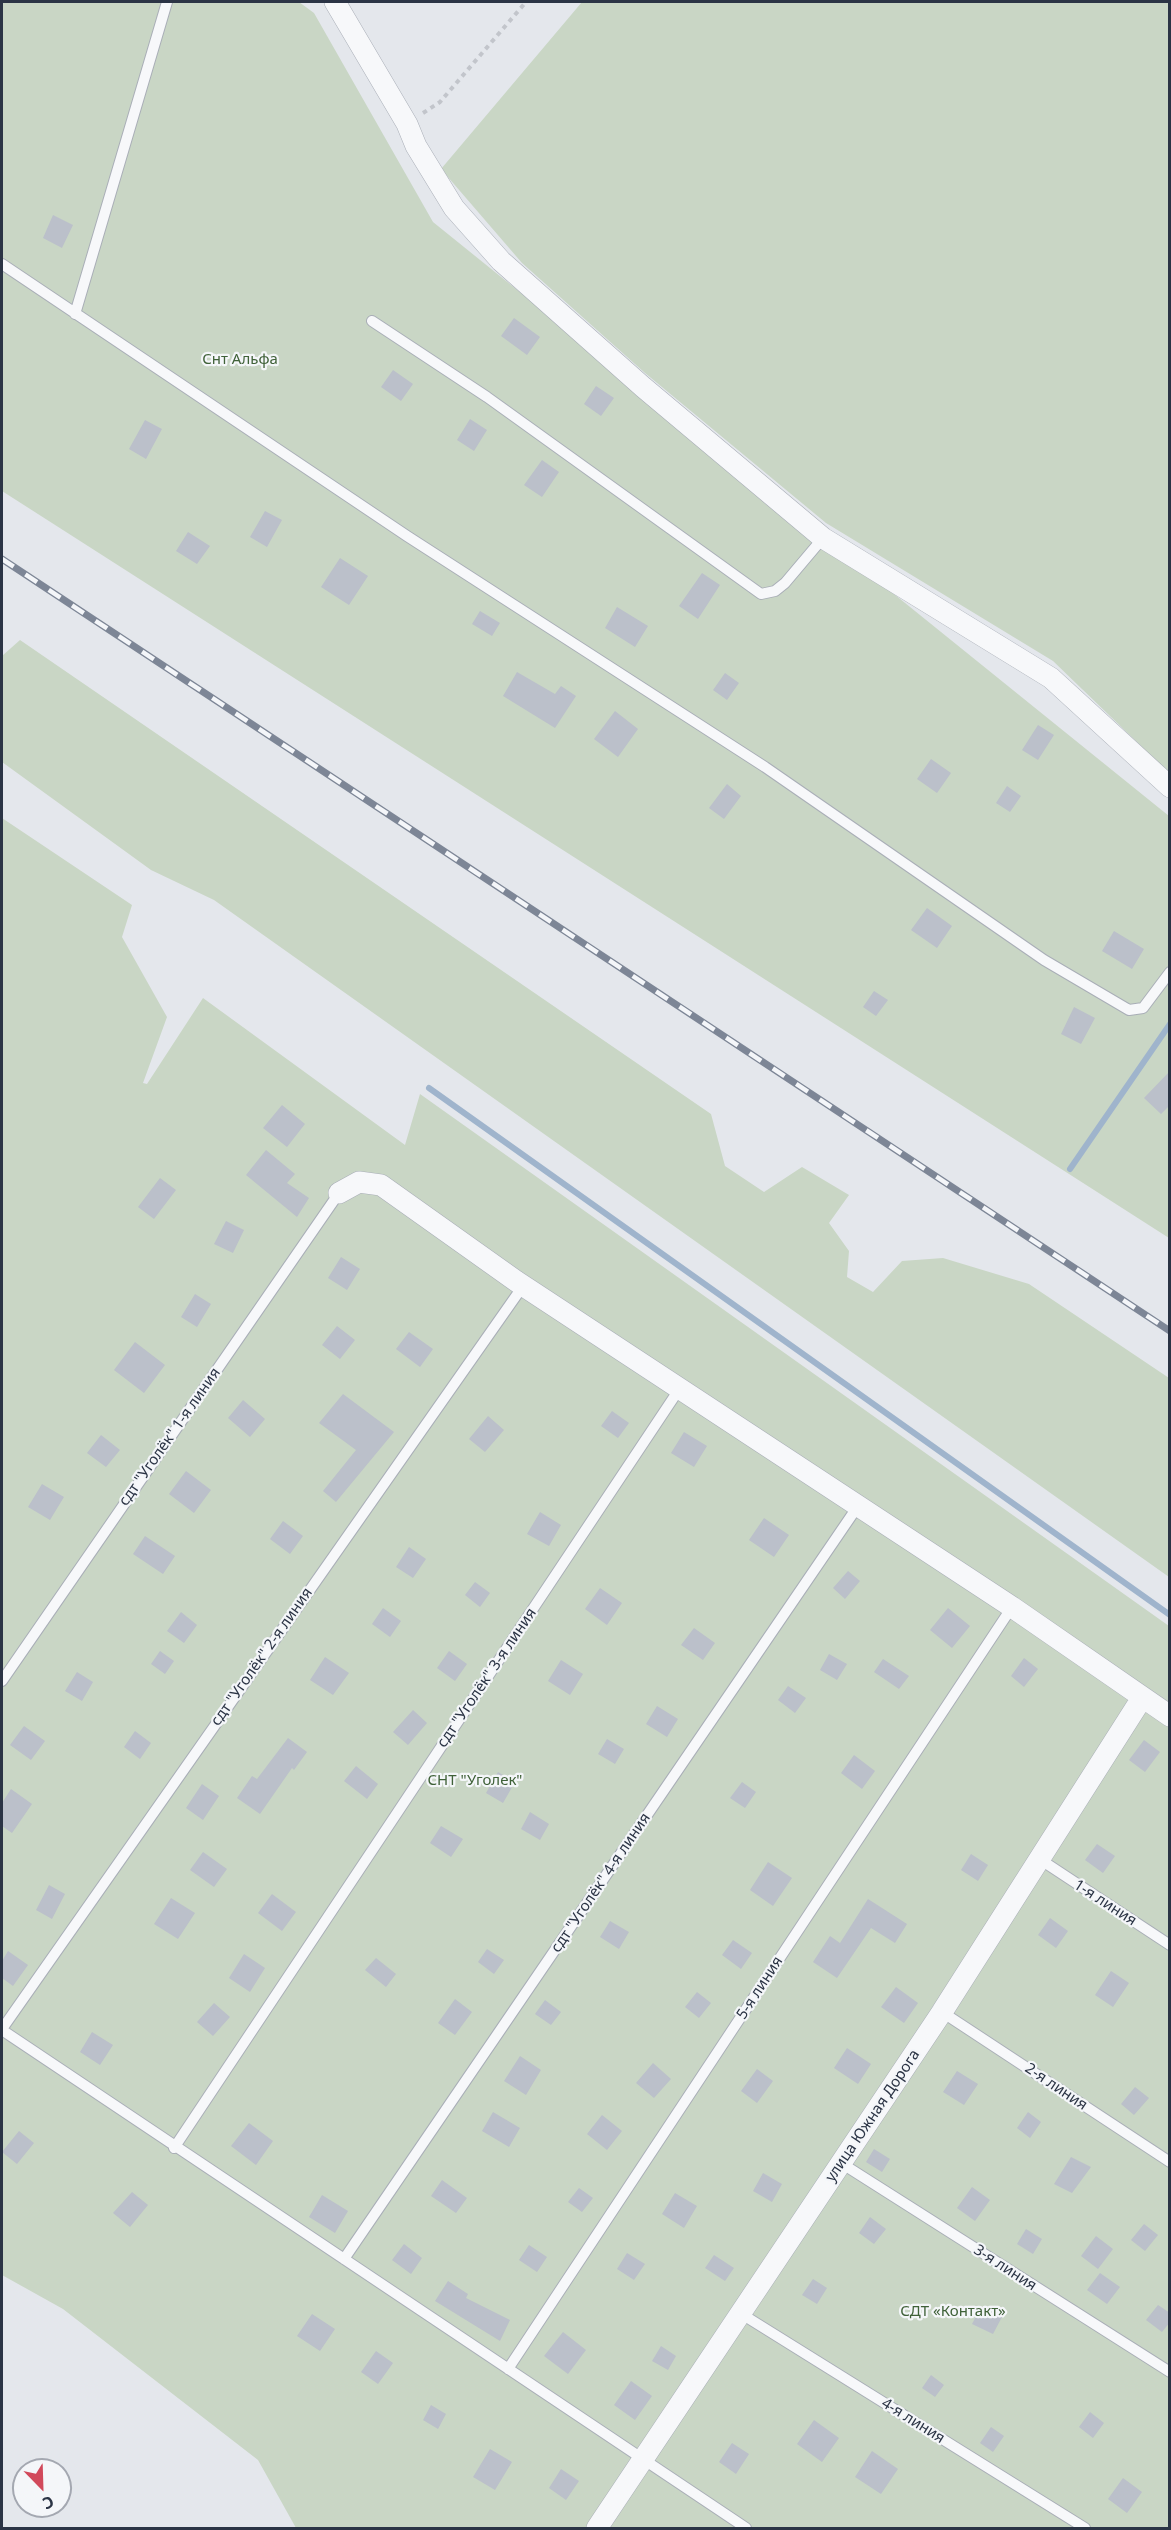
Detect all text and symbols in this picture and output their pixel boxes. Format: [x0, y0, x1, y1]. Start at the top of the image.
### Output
park label: Снт Альфа [202, 351, 278, 369]
street label: сдт "Уголёк" 1-я линия [116, 1365, 224, 1509]
street label: сдт "Уголёк" 2-я линия [208, 1585, 316, 1729]
street label: сдт "Уголёк" 3-я линия [434, 1605, 540, 1751]
park label: СНТ "Уголек" [428, 1772, 522, 1790]
street label: сдт "Уголёк" 4-я линия [548, 1810, 654, 1956]
street label: 1-я линия [1070, 1876, 1140, 1930]
street label: 5-я линия [733, 1953, 787, 2023]
street label: улица Южная Дорога [822, 2047, 924, 2185]
street label: 2-я линия [1021, 2060, 1091, 2114]
street label: 3-я линия [970, 2241, 1040, 2295]
park label: СДТ «Контакт» [900, 2303, 1006, 2321]
street label: 4-я линия [878, 2394, 948, 2448]
north arrow [12, 2458, 72, 2518]
text: С [39, 2491, 57, 2515]

